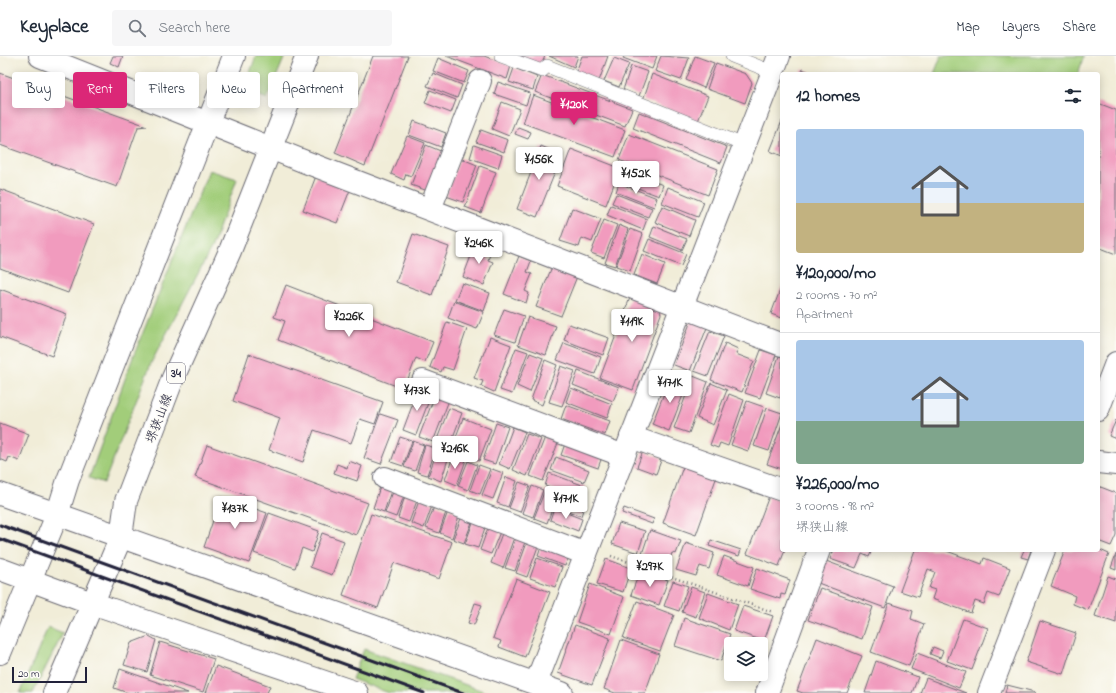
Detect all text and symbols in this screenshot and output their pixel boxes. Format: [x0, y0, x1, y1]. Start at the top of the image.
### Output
search box [112, 10, 392, 46]
text: Keyplace [20, 14, 88, 41]
icon: search [126, 17, 148, 39]
text: Search here [158, 17, 230, 39]
text: Map [956, 17, 980, 38]
text: Layers [1002, 17, 1040, 38]
text: Share [1062, 17, 1096, 38]
chip: Buy [12, 72, 65, 108]
chip: Rent [73, 72, 127, 108]
chip: Filters [135, 72, 199, 108]
chip: New [207, 72, 260, 108]
chip: Apartment [268, 72, 358, 108]
text: 12 homes [796, 84, 860, 109]
icon: filters [1062, 85, 1084, 107]
pin: ¥120K [546, 92, 602, 126]
text: ¥120K [560, 95, 588, 114]
pin: ¥156K [511, 147, 567, 181]
text: ¥156K [525, 150, 553, 169]
icon: home [904, 155, 976, 227]
pin: ¥152K [608, 161, 664, 195]
text: ¥152K [621, 164, 651, 183]
pin: ¥246K [451, 231, 507, 265]
text: ¥246K [465, 234, 493, 253]
text: ¥120,000/mo [796, 261, 876, 286]
text: 2 rooms · 70 m² [796, 286, 877, 305]
pin: ¥226K [321, 304, 377, 338]
text: Apartment [796, 305, 853, 324]
text: ¥226K [334, 307, 364, 326]
pin: ¥119K [604, 309, 660, 343]
text: ¥119K [620, 312, 644, 331]
road number: 34 [167, 363, 185, 383]
icon: home [904, 366, 976, 438]
pin: ¥171K [642, 370, 698, 404]
text: ¥171K [658, 373, 683, 392]
pin: ¥173K [389, 378, 445, 412]
text: ¥173K [404, 381, 430, 400]
street label: 堺狭山線 [141, 390, 178, 446]
pin: ¥216K [427, 436, 483, 470]
text: ¥216K [441, 439, 469, 458]
text: ¥226,000/mo [796, 472, 879, 497]
pin: ¥171K [538, 486, 594, 520]
text: ¥171K [554, 489, 579, 508]
pin: ¥137K [207, 496, 263, 530]
text: 3 rooms · 98 m² [796, 497, 874, 516]
text: ¥137K [222, 499, 248, 518]
text: 堺狭山線 [796, 518, 848, 537]
pin: ¥297K [622, 554, 678, 588]
text: ¥297K [636, 557, 664, 576]
map controls [724, 637, 768, 681]
button: layers [724, 637, 768, 681]
scale bar [12, 665, 87, 684]
text: 20 m [18, 666, 40, 682]

